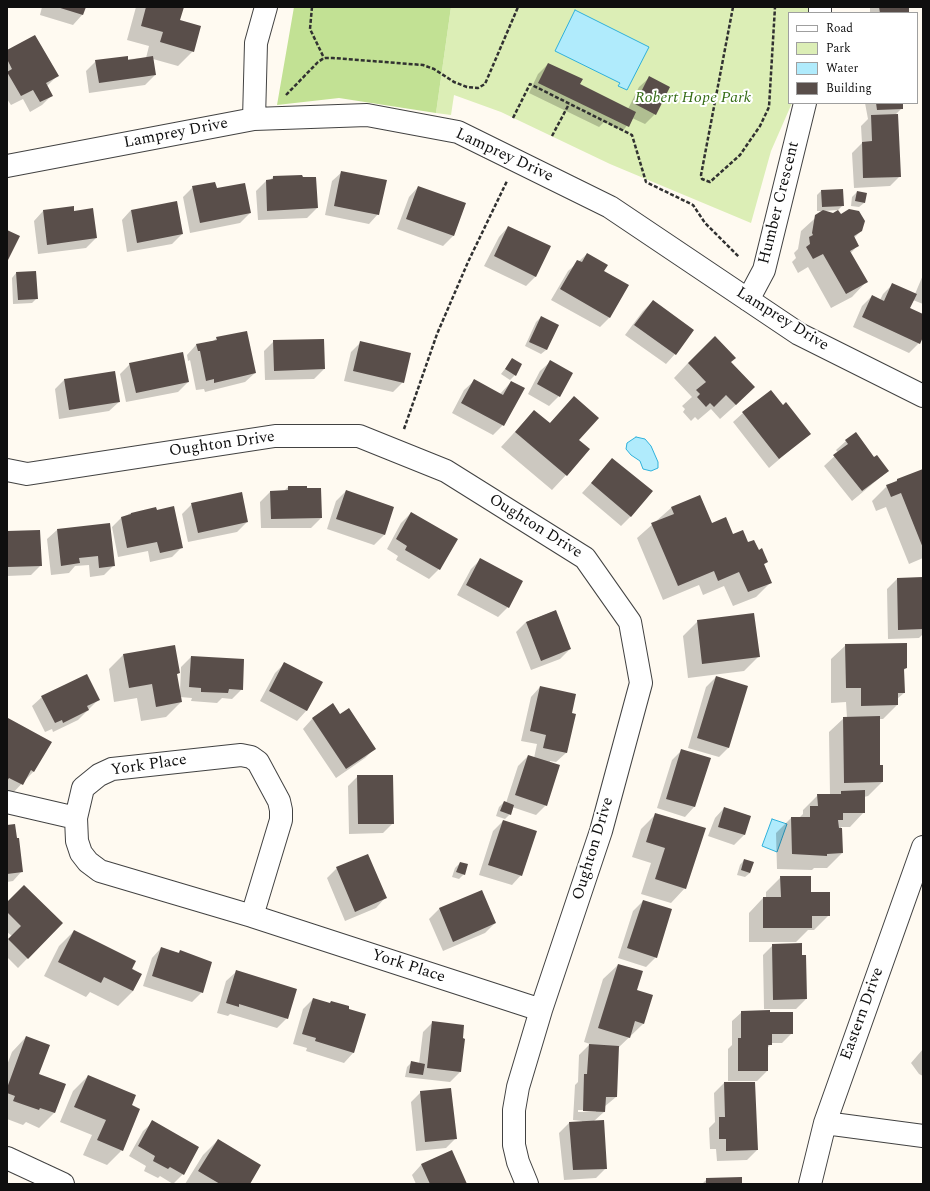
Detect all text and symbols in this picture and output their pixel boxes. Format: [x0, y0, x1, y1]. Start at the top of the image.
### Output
legend [788, 12, 918, 104]
text: Road [826, 19, 853, 38]
text: Park [826, 39, 851, 58]
text: Water [826, 59, 858, 78]
text: Building [826, 79, 872, 98]
park label: Robert Hope Park [635, 89, 751, 109]
street label: Lamprey Drive [122, 114, 230, 154]
street label: Lamprey Drive [452, 125, 556, 187]
street label: Humber Crescent [755, 140, 805, 266]
street label: Lamprey Drive [732, 284, 832, 356]
street label: Oughton Drive [168, 428, 276, 462]
street label: Oughton Drive [485, 491, 585, 563]
street label: York Place [110, 751, 188, 781]
street label: Oughton Drive [569, 795, 619, 903]
street label: York Place [369, 946, 447, 988]
street label: Eastern Drive [837, 965, 889, 1063]

